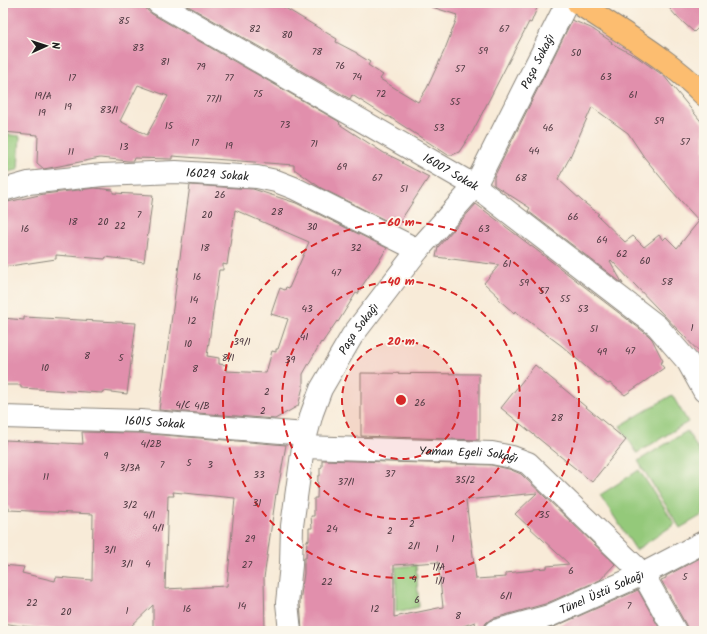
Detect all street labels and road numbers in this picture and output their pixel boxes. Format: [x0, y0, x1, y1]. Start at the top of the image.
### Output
street label: Paşa Sokağı [516, 30, 560, 92]
street label: 16007 Sokak [419, 148, 482, 196]
street label: 16029 Sokak [186, 163, 250, 186]
street label: Paşa Sokağı [334, 299, 384, 358]
street label: 16015 Sokak [125, 411, 186, 434]
street label: Yaman Egeli Sokağı [419, 441, 521, 468]
street label: Tünel Üstü Sokağı [556, 565, 647, 620]

